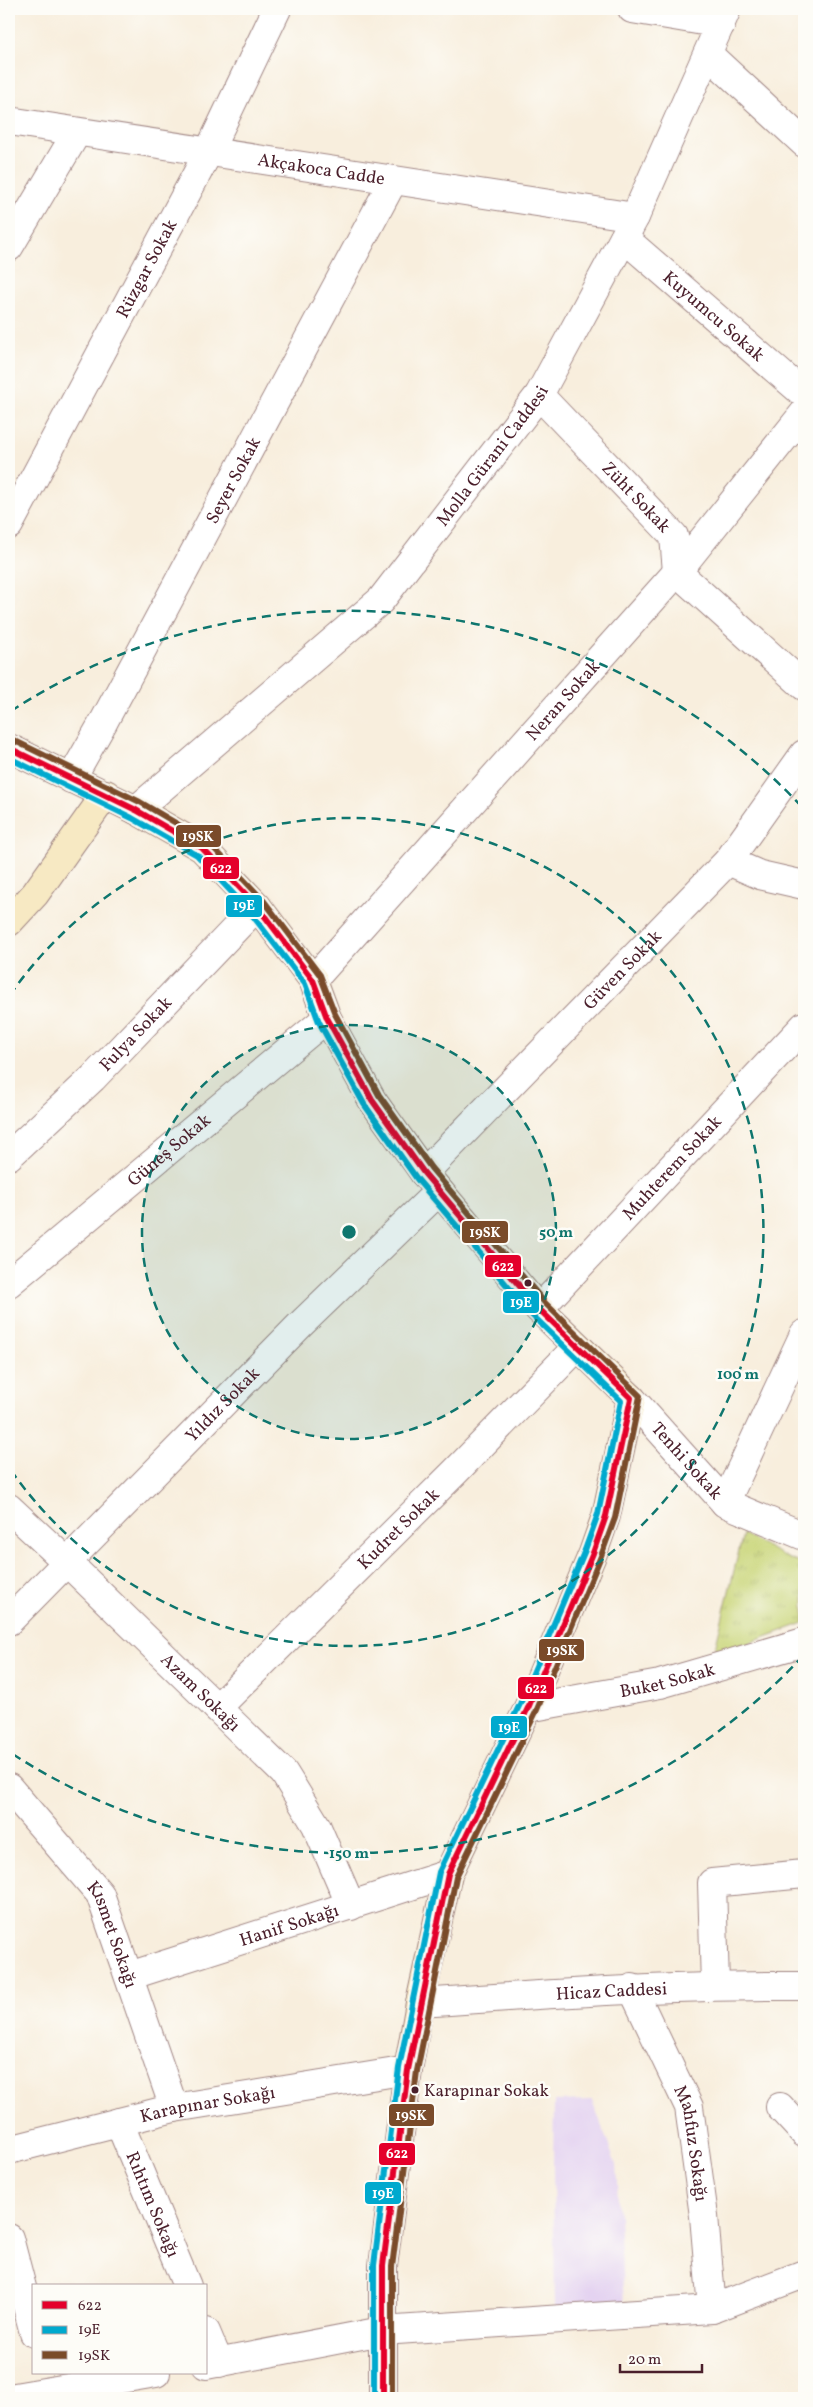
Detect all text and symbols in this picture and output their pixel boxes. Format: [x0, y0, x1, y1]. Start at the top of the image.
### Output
street label: Akçakoca Cadde [256, 148, 387, 192]
street label: Rüzgar Sokak [111, 215, 184, 323]
street label: Kuyumcu Sokak [657, 266, 769, 368]
street label: Molla Gürani Caddesi [431, 382, 556, 532]
street label: Seyer Sokak [201, 433, 268, 529]
street label: Züht Sokak [595, 457, 676, 539]
street label: Neran Sokak [521, 655, 607, 747]
line badge: 19SK [175, 824, 222, 848]
text: 19SK [182, 828, 214, 847]
line badge: 622 [202, 856, 240, 880]
text: 622 [210, 860, 232, 879]
line badge: 19E [225, 894, 263, 918]
text: 19E [233, 897, 255, 916]
street label: Güven Sokak [578, 925, 668, 1016]
street label: Fulya Sokak [94, 991, 179, 1078]
street label: Güneş Sokak [123, 1109, 217, 1193]
street label: Muhterem Sokak [617, 1110, 728, 1226]
line badge: 19SK [461, 1220, 509, 1244]
centre of rings [340, 1223, 358, 1241]
text: 50 m [539, 1223, 573, 1244]
text: 19SK [469, 1224, 501, 1243]
line badge: 622 [484, 1254, 522, 1278]
text: 622 [492, 1258, 514, 1277]
unlabelled marker [523, 1278, 533, 1288]
line badge: 19E [502, 1290, 540, 1314]
text: 19E [510, 1294, 532, 1313]
street label: Yıldız Sokak [180, 1362, 266, 1449]
text: 100 m [717, 1365, 760, 1386]
street label: Tenhi Sokak [644, 1417, 727, 1506]
street label: Kudret Sokak [353, 1483, 446, 1576]
line badge: 19SK [538, 1638, 585, 1662]
text: 19SK [546, 1642, 578, 1661]
street label: Azam Sokağı [154, 1648, 245, 1738]
street label: Buket Sokak [618, 1658, 718, 1705]
line badge: 622 [517, 1676, 555, 1700]
text: 622 [525, 1680, 547, 1699]
line badge: 19E [490, 1715, 528, 1739]
text: 19E [498, 1719, 520, 1738]
text: 150 m [329, 1844, 369, 1865]
street label: Kısmet Sokağı [80, 1876, 143, 1992]
street label: Hanif Sokağı [237, 1899, 342, 1954]
street label: Hicaz Caddesi [555, 1977, 668, 2008]
place label: Karapınar Sokak [424, 2080, 549, 2103]
street label: Karapınar Sokağı [138, 2081, 277, 2130]
street label: Mahfuz Sokağı [666, 2081, 713, 2203]
marker: Karapınar Sokak [410, 2085, 420, 2095]
line badge: 19SK [388, 2103, 435, 2127]
text: 19SK [395, 2107, 427, 2126]
line badge: 622 [378, 2142, 416, 2166]
text: 622 [386, 2145, 408, 2164]
street label: Rıhtım Sokağı [119, 2148, 185, 2262]
line badge: 19E [364, 2181, 402, 2205]
text: 19E [372, 2185, 394, 2204]
legend [32, 2284, 208, 2374]
text: 622 [78, 2296, 102, 2317]
text: 19E [78, 2320, 101, 2341]
scale bar [620, 2342, 703, 2374]
text: 19SK [78, 2346, 110, 2367]
text: 20 m [628, 2350, 661, 2371]

